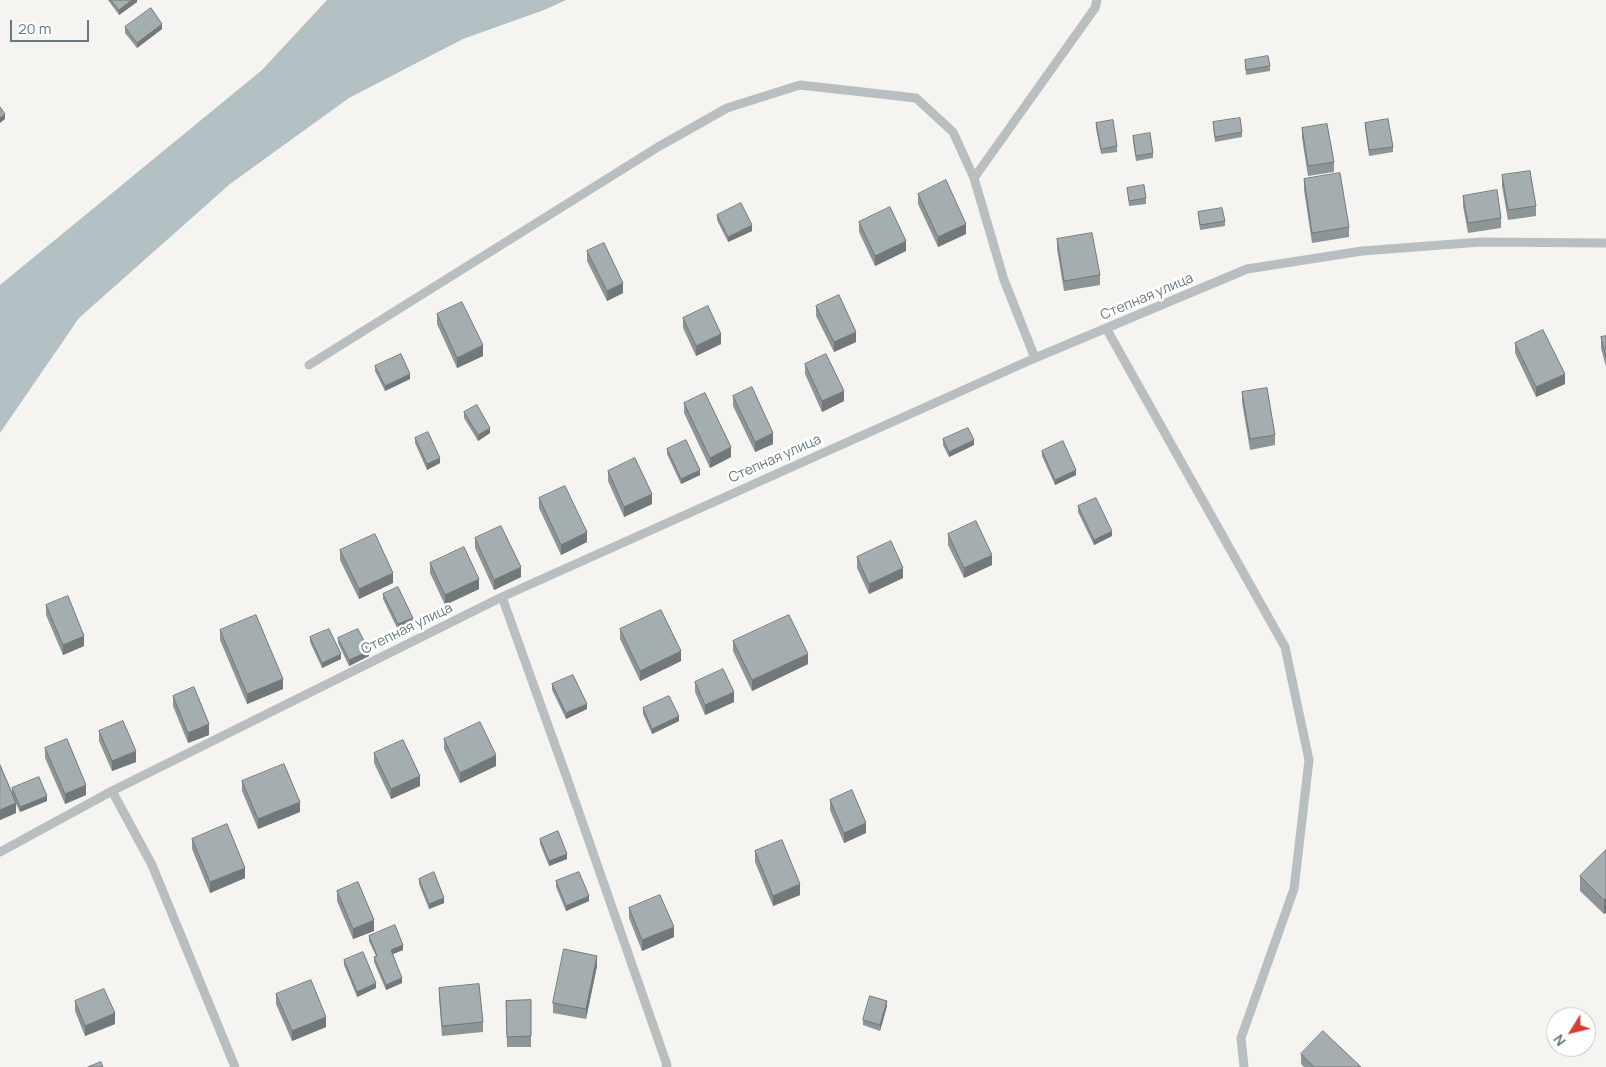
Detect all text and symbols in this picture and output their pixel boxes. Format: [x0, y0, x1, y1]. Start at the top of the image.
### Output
scale bar [12, 10, 91, 42]
text: 20 m [18, 18, 51, 39]
street label: Степная улица [1098, 270, 1196, 324]
street label: Степная улица [726, 431, 824, 487]
street label: Степная улица [359, 600, 455, 658]
north arrow [1546, 1007, 1596, 1057]
text: N [1549, 1031, 1570, 1050]

